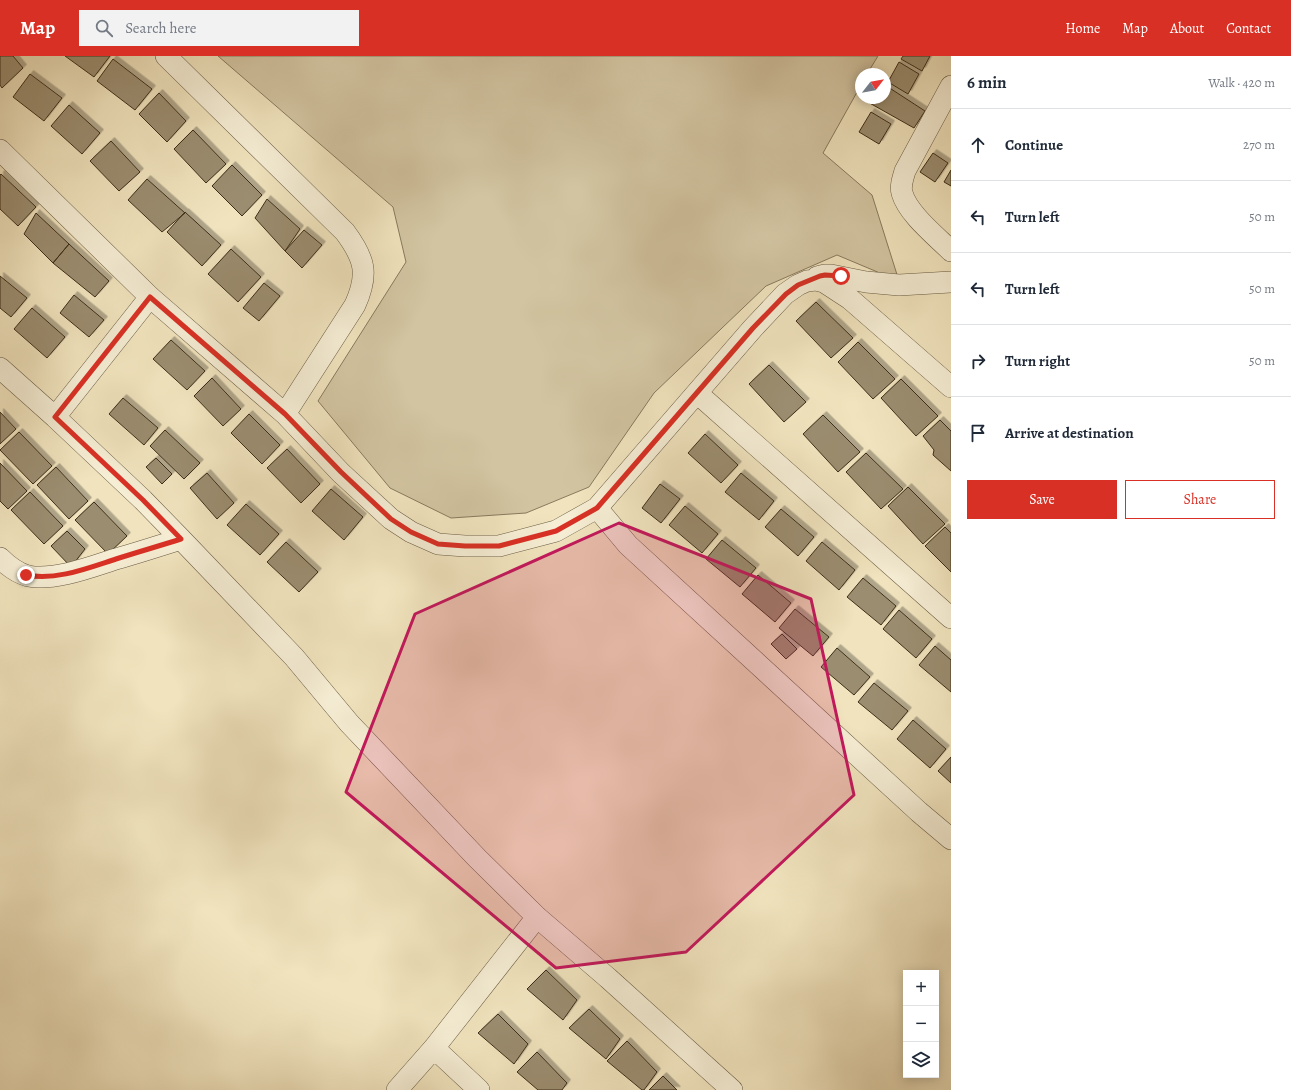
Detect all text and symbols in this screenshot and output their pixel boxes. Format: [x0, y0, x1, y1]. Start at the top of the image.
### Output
search box [79, 10, 359, 46]
text: Map [20, 15, 55, 41]
icon: search [93, 17, 115, 39]
text: Search here [125, 18, 197, 38]
text: Home [1065, 19, 1100, 38]
text: Map [1122, 19, 1148, 38]
text: About [1170, 19, 1204, 38]
text: Contact [1226, 19, 1271, 38]
north arrow [855, 68, 891, 104]
text: 6 min [967, 71, 1007, 94]
text: Walk · 420 m [1208, 74, 1275, 91]
icon: ahead [967, 134, 989, 156]
text: Continue [1005, 135, 1063, 155]
text: 270 m [1243, 136, 1275, 153]
icon: left [967, 206, 989, 228]
text: Turn left [1005, 207, 1060, 227]
text: 50 m [1249, 208, 1275, 225]
route start [832, 267, 850, 285]
icon: left [967, 278, 989, 300]
text: Turn left [1005, 279, 1060, 299]
text: 50 m [1249, 280, 1275, 297]
icon: right [967, 350, 989, 372]
text: Turn right [1005, 351, 1070, 371]
text: 50 m [1249, 352, 1275, 369]
icon: arrive [967, 422, 989, 444]
text: Arrive at destination [1005, 423, 1134, 443]
button: Save [967, 480, 1117, 519]
button: Share [1125, 480, 1275, 519]
route end [17, 566, 35, 584]
map controls [903, 970, 939, 1078]
button: + [903, 970, 939, 1006]
button: − [903, 1006, 939, 1042]
button: layers [903, 1042, 939, 1078]

